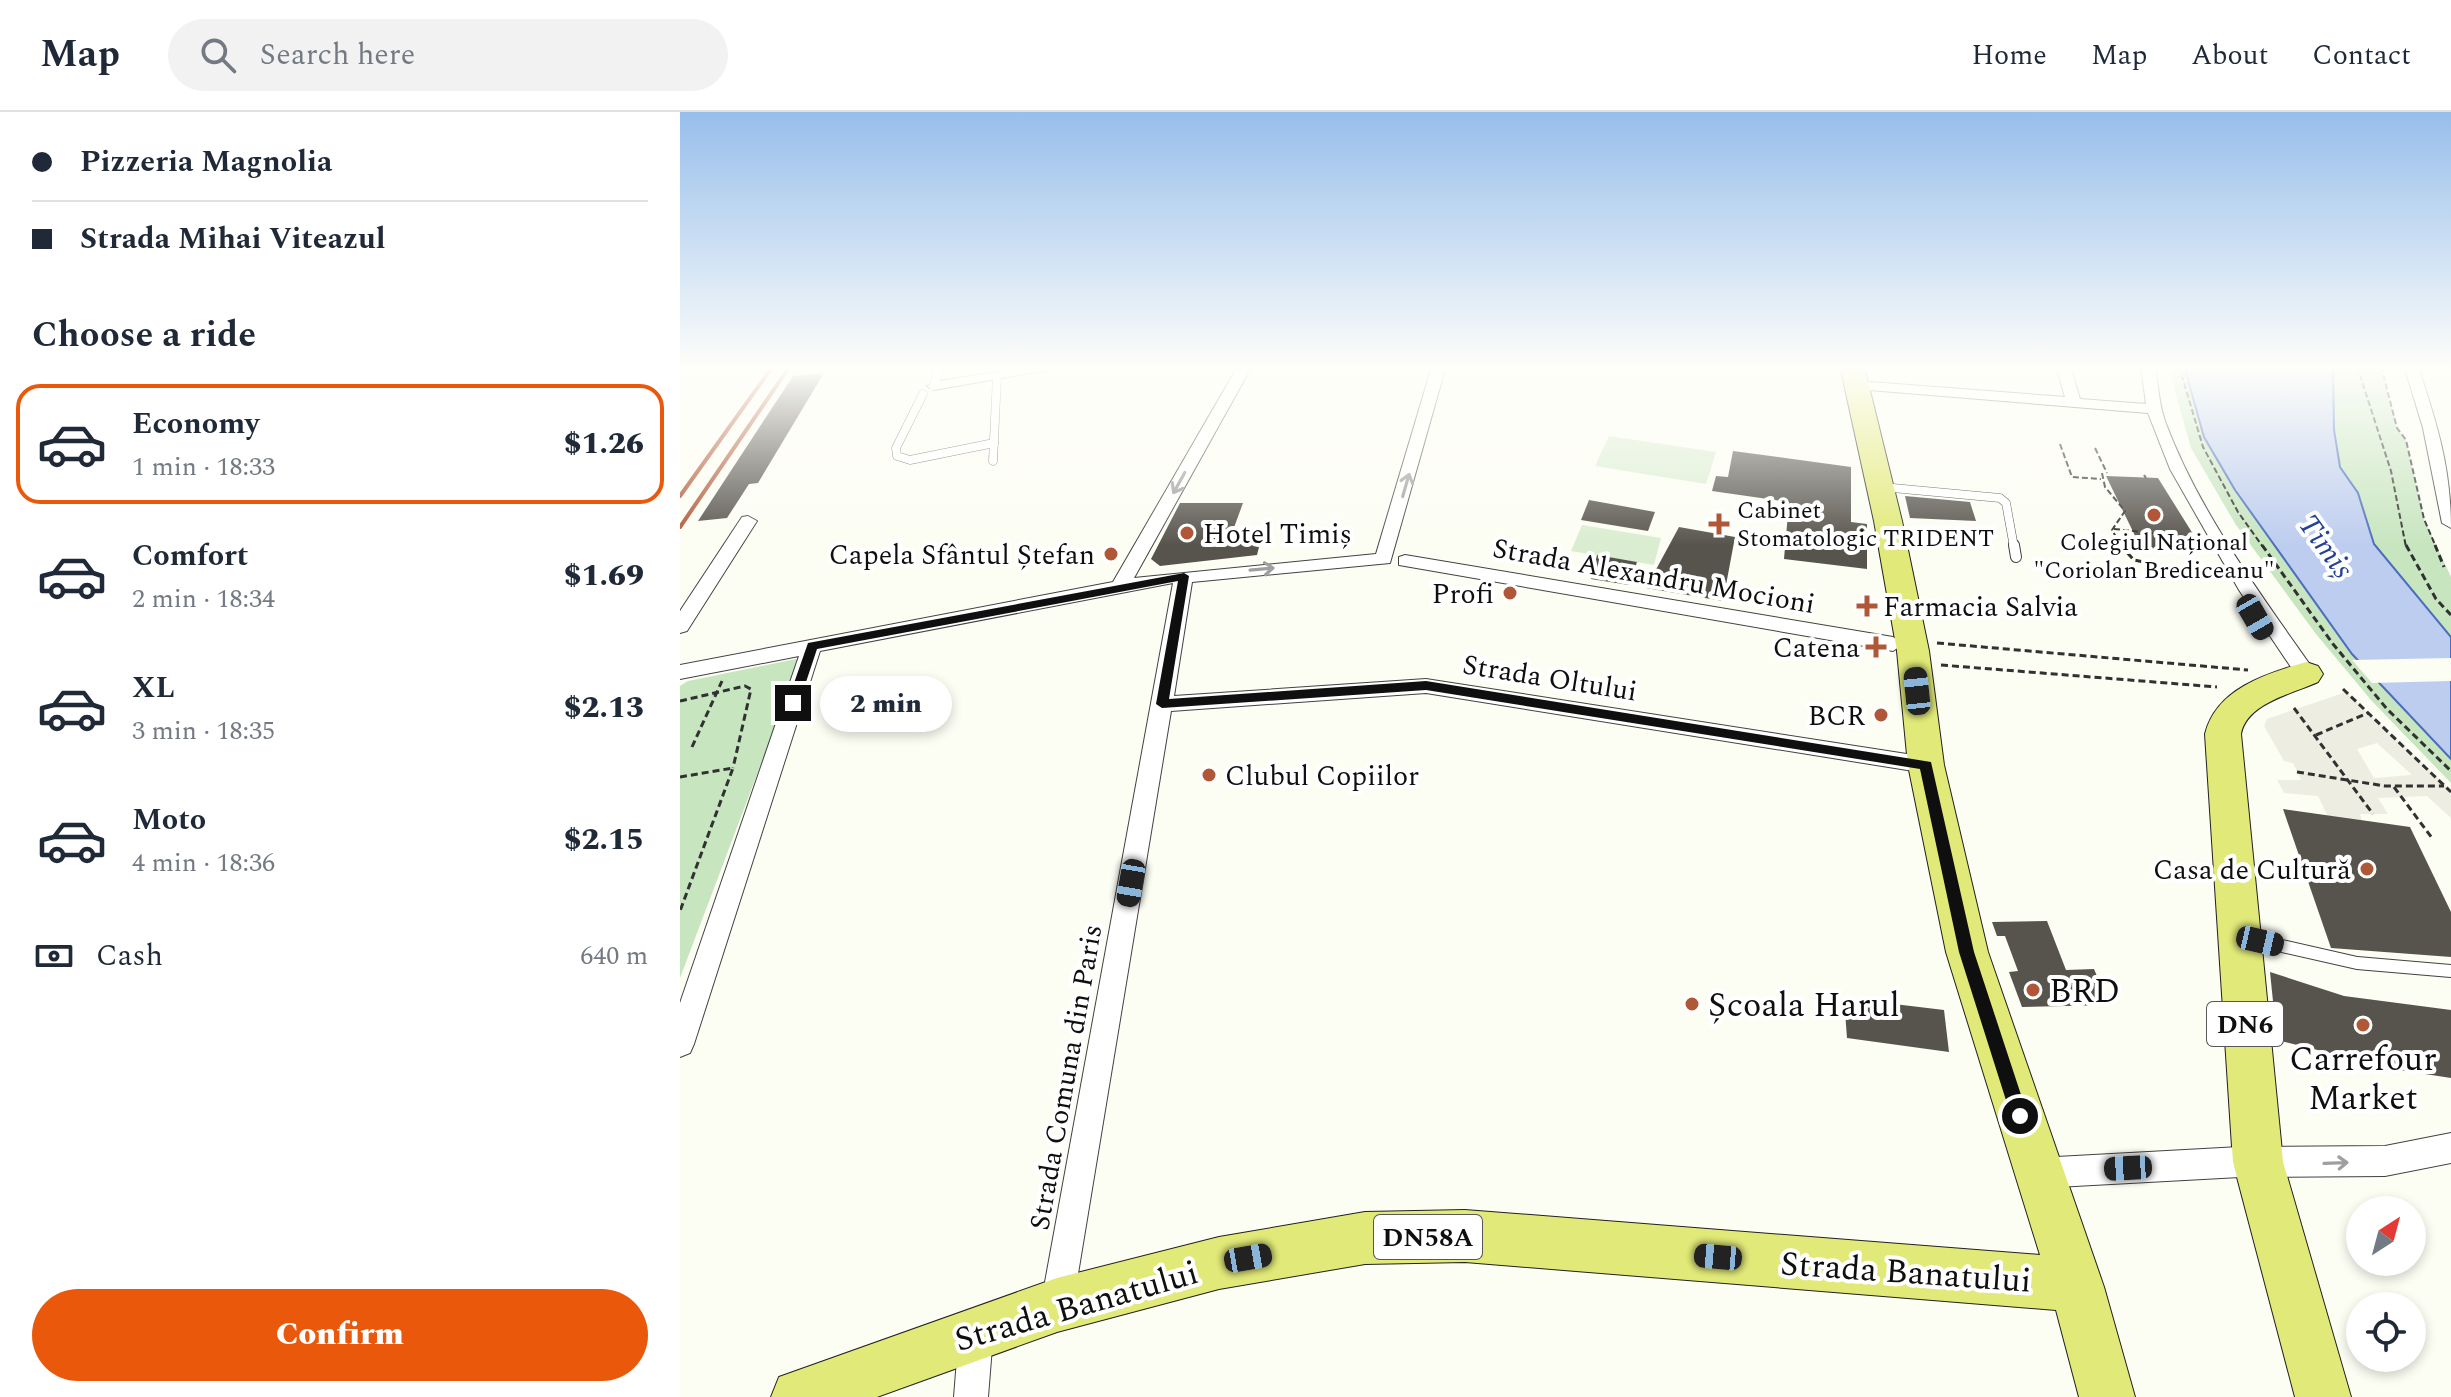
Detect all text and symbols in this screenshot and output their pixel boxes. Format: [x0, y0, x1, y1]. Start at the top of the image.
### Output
search box [168, 19, 728, 91]
text: Map [40, 26, 120, 84]
text: Search here [260, 32, 415, 78]
icon: search [196, 33, 240, 77]
text: Home [1971, 34, 2047, 77]
text: Map [2091, 34, 2147, 77]
text: About [2191, 34, 2268, 77]
text: Contact [2312, 34, 2411, 77]
text: Pizzeria Magnolia [80, 139, 332, 185]
text: Strada Mihai Viteazul [80, 216, 386, 262]
text: Choose a ride [32, 308, 256, 363]
text: Economy [132, 401, 259, 447]
icon: car [36, 408, 108, 480]
text: $1.26 [564, 421, 644, 467]
text: 1 min · 18:33 [132, 447, 275, 487]
one-way arrow [1171, 471, 1187, 494]
one-way arrow [1399, 472, 1414, 498]
place label: Cabinet Stomatologic TRIDENT [1737, 493, 1994, 557]
water label: Timiș [2286, 505, 2365, 589]
marker: Colegiul Național "Coriolan Brediceanu" [2145, 506, 2163, 524]
place label: Hotel Timiș [1203, 513, 1352, 556]
marker: Cabinet Stomatologic TRIDENT [1708, 513, 1730, 535]
marker: Hotel Timiș [1178, 524, 1196, 542]
place label: Colegiul Național "Coriolan Brediceanu" [2033, 525, 2275, 589]
street label: Strada Alexandru Mocioni [1489, 527, 1818, 626]
text: Comfort [132, 533, 248, 579]
place label: Capela Sfântul Ștefan [829, 534, 1095, 577]
icon: car [36, 540, 108, 612]
marker: Capela Sfântul Ștefan [1102, 545, 1120, 563]
text: $1.69 [564, 553, 644, 599]
one-way arrow [1248, 561, 1275, 576]
place label: Profi [1432, 573, 1494, 616]
text: 2 min · 18:34 [132, 579, 275, 619]
marker: Profi [1501, 584, 1519, 602]
place label: Farmacia Salvia [1883, 586, 2078, 629]
car [2233, 590, 2277, 644]
marker: Farmacia Salvia [1858, 597, 1876, 615]
place label: Catena [1773, 627, 1860, 670]
marker: Catena [1867, 638, 1885, 656]
street label: Strada Oltului [1460, 643, 1640, 713]
text: XL [132, 665, 175, 711]
car [1903, 666, 1931, 716]
icon: car [36, 672, 108, 744]
callout: 2 min [821, 675, 953, 731]
text: 2 min [850, 684, 922, 724]
text: $2.13 [564, 685, 644, 731]
route end [775, 685, 811, 721]
place label: BCR [1808, 695, 1865, 738]
marker: BCR [1872, 706, 1890, 724]
text: 3 min · 18:35 [132, 711, 275, 751]
place label: Clubul Copiilor [1225, 755, 1419, 798]
marker: Clubul Copiilor [1200, 766, 1218, 784]
text: Moto [132, 797, 206, 843]
icon: car [36, 804, 108, 876]
text: $2.15 [564, 817, 644, 863]
text: 4 min · 18:36 [132, 843, 275, 883]
place label: Casa de Cultură [2153, 849, 2351, 892]
car [1115, 857, 1147, 909]
marker: Casa de Cultură [2358, 860, 2376, 878]
street label: Strada Comuna din Paris [1018, 921, 1115, 1233]
car [2234, 924, 2286, 958]
text: Cash [96, 933, 163, 979]
icon: cash [32, 934, 76, 978]
text: 640 m [580, 936, 648, 976]
place label: BRD [2049, 966, 2120, 1018]
place label: Școala Harul [1708, 980, 1900, 1032]
marker: BRD [2024, 981, 2042, 999]
marker: Școala Harul [1683, 995, 1701, 1013]
road number: DN6 [2207, 1002, 2283, 1046]
marker: Carrefour Market [2354, 1016, 2372, 1034]
place label: Carrefour Market [2289, 1034, 2437, 1125]
route start [2002, 1098, 2038, 1134]
car [2103, 1155, 2153, 1181]
one-way arrow [2322, 1155, 2349, 1170]
north arrow [2346, 1196, 2426, 1276]
map controls [2346, 1196, 2426, 1372]
road number: DN58A [1374, 1215, 1482, 1259]
street label: Strada Banatului [1779, 1238, 2033, 1308]
car [1222, 1242, 1274, 1274]
car [1693, 1243, 1743, 1271]
street label: Strada Banatului [949, 1247, 1205, 1367]
button: Confirm [32, 1289, 648, 1381]
button: locate [2346, 1292, 2426, 1372]

